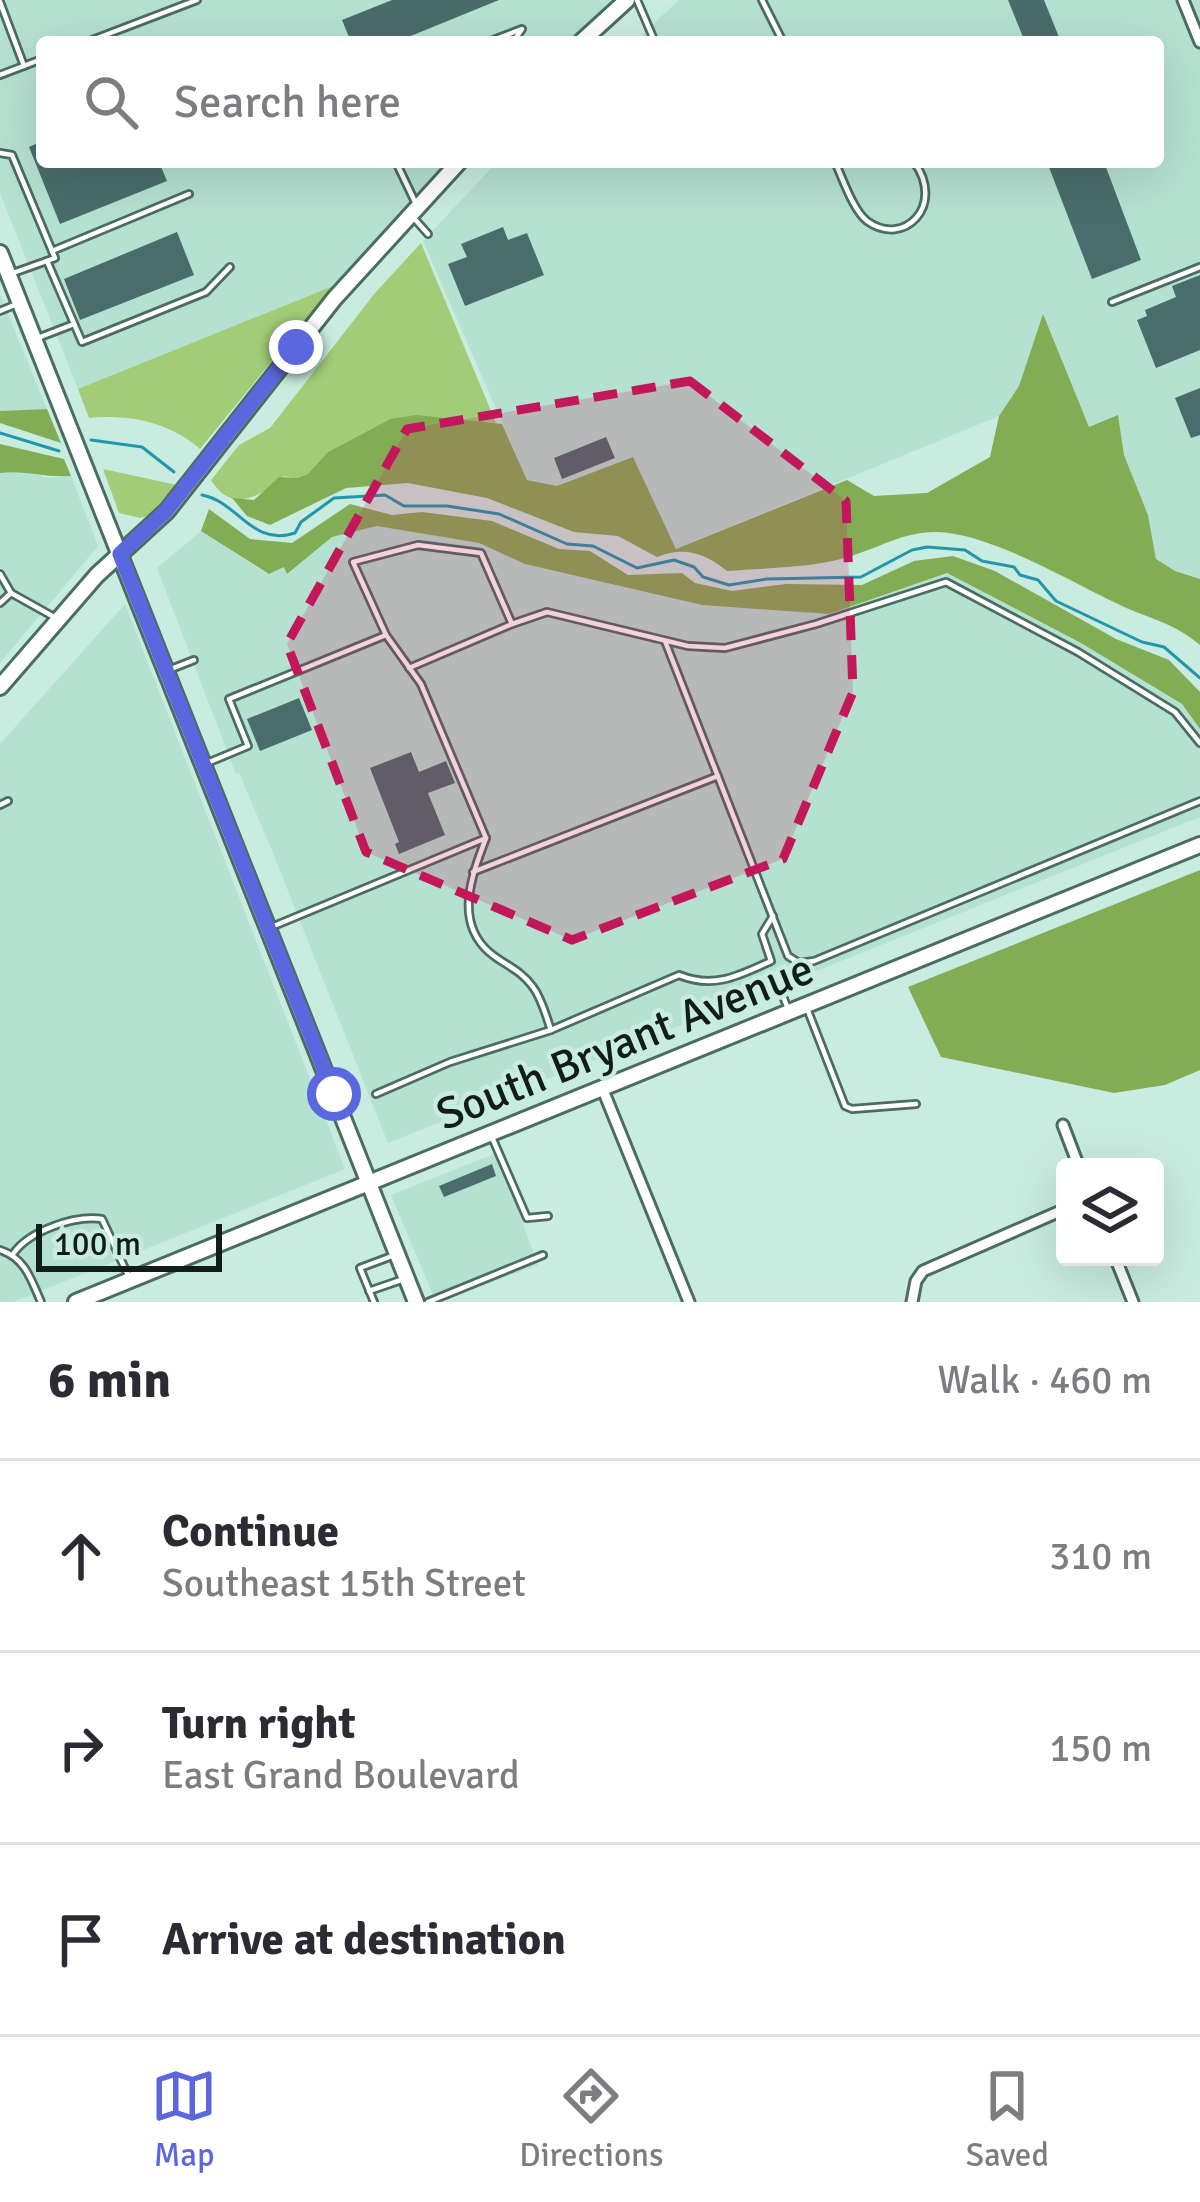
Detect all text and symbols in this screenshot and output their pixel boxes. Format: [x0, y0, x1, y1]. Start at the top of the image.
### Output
search box [36, 36, 1164, 168]
icon: search [78, 69, 144, 135]
text: Search here [174, 75, 401, 130]
route end [269, 320, 323, 374]
street label: South Bryant Avenue [428, 941, 822, 1143]
route start [307, 1067, 361, 1121]
map controls [1056, 1158, 1164, 1266]
button: layers [1056, 1158, 1164, 1266]
scale bar [36, 1218, 222, 1271]
text: 100 m [54, 1224, 141, 1265]
text: 6 min [48, 1349, 171, 1412]
text: Walk · 460 m [938, 1356, 1152, 1404]
text: Continue [162, 1504, 339, 1559]
icon: ahead [48, 1523, 114, 1589]
text: 310 m [1049, 1532, 1152, 1580]
text: Southeast 15th Street [162, 1559, 526, 1607]
text: Turn right [162, 1696, 356, 1751]
icon: right [48, 1715, 114, 1781]
text: 150 m [1049, 1724, 1152, 1772]
text: East Grand Boulevard [162, 1751, 520, 1799]
icon: arrive [48, 1907, 114, 1973]
text: Arrive at destination [162, 1912, 566, 1967]
tab: Map [151, 2063, 217, 2176]
tab: Directions [519, 2063, 664, 2176]
tab: Saved [966, 2063, 1049, 2176]

